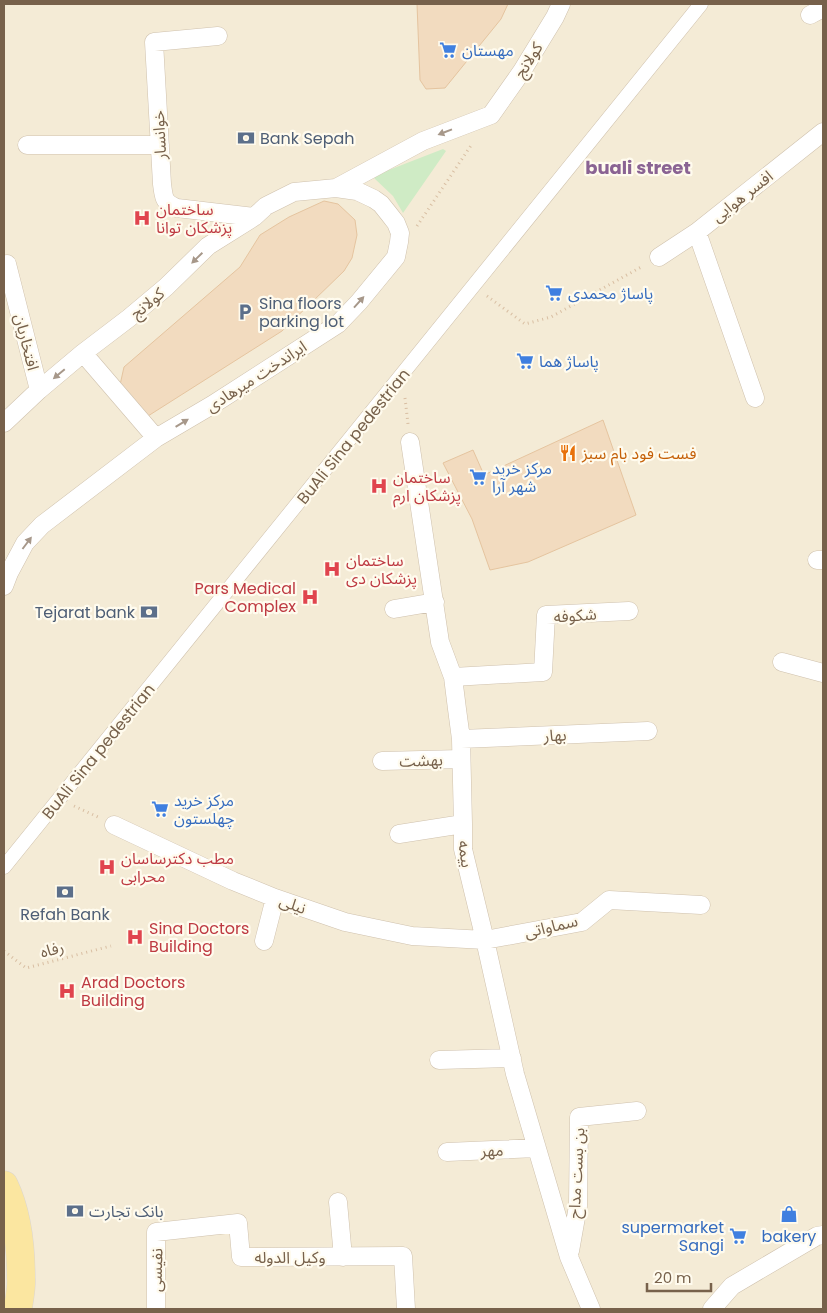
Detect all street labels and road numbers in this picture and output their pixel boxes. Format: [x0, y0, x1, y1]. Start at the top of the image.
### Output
street label: کولانج [509, 38, 549, 83]
street label: خوانسار [147, 110, 172, 161]
street label: افسر هوایی [707, 165, 778, 228]
street label: کولانج [125, 282, 170, 325]
street label: افتخاریان [8, 311, 45, 373]
street label: ایراندخت میرهادی [201, 335, 311, 418]
street label: BuAli Sina pedestrian [292, 364, 415, 509]
street label: شکوفه [553, 603, 597, 628]
street label: BuAli Sina pedestrian [37, 679, 160, 824]
street label: بهار [542, 723, 567, 748]
street label: بهشت [399, 748, 443, 773]
street label: بیمه [452, 839, 479, 869]
street label: نیلی [276, 889, 309, 920]
street label: سماواتی [522, 909, 580, 944]
street label: رفاه [38, 935, 67, 964]
street label: بن بست مداح [563, 1127, 591, 1219]
street label: مهر [479, 1139, 504, 1162]
street label: وکیل الدوله [254, 1246, 326, 1269]
street label: نفیسی [145, 1248, 168, 1292]

